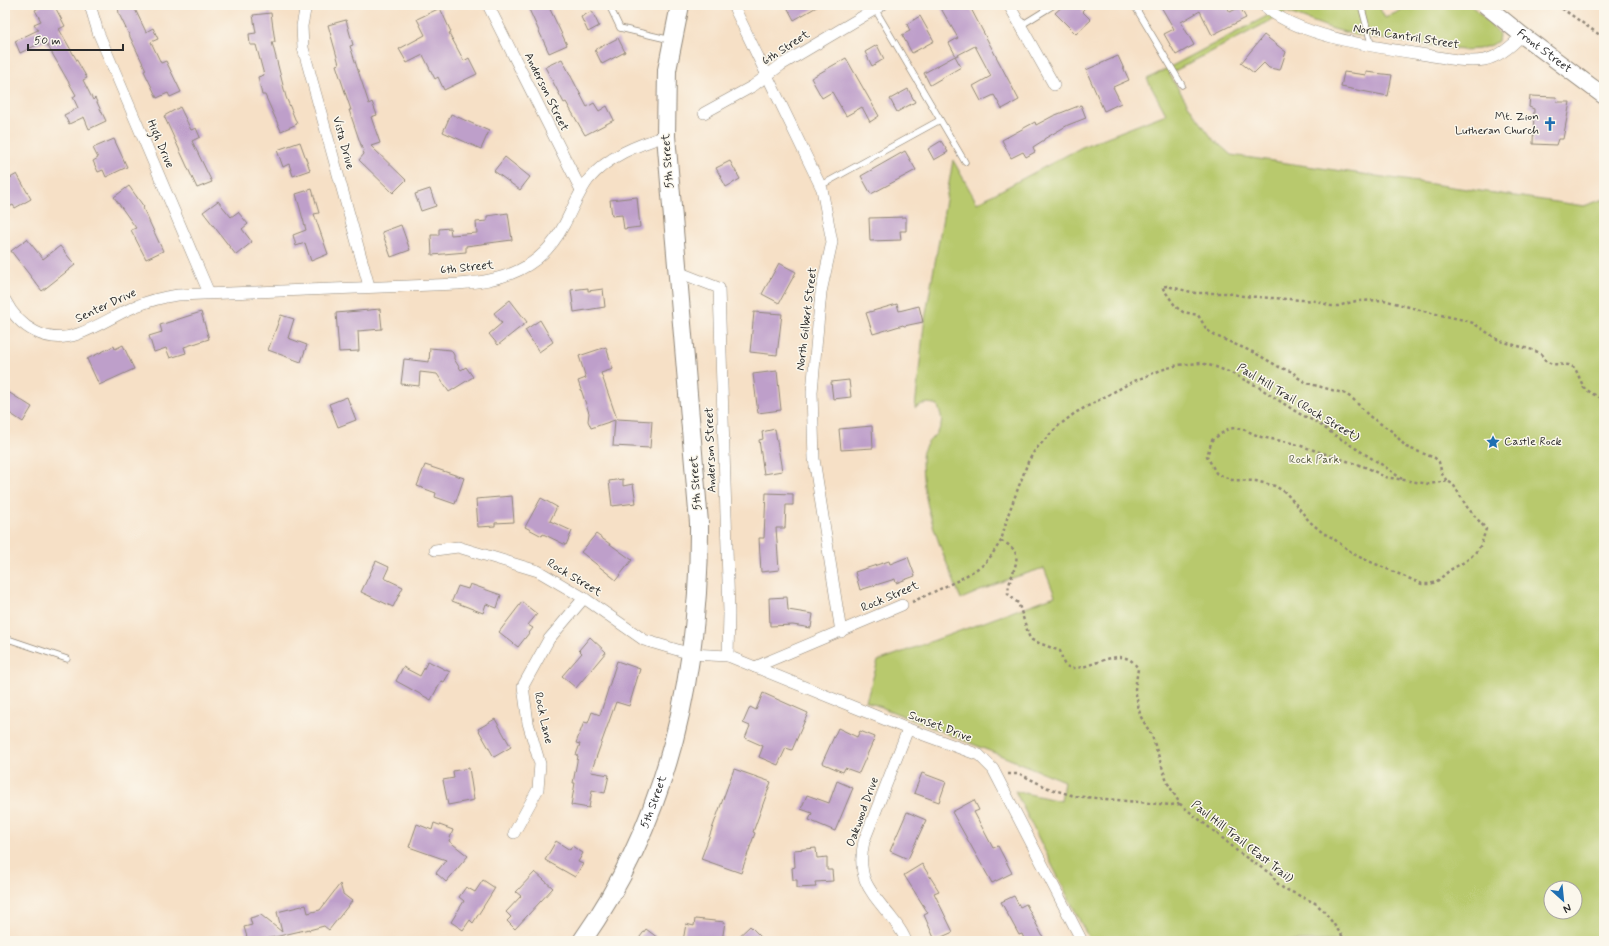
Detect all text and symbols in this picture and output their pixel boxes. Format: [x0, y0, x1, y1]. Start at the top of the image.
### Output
street label: North Cantril Street [1352, 21, 1460, 53]
scale bar [28, 26, 123, 52]
street label: Front Street [1513, 26, 1575, 77]
street label: 6th Street [759, 27, 813, 69]
text: 50 m [34, 33, 61, 49]
street label: Anderson Street [520, 50, 572, 134]
place label: Mt. Zion Lutheran Church [1455, 109, 1539, 139]
street label: Vista Drive [328, 115, 358, 172]
church icon: Mt. Zion Lutheran Church [1542, 116, 1558, 132]
street label: High Drive [142, 117, 177, 171]
street label: 5th Street [658, 133, 678, 189]
street label: 6th Street [439, 257, 495, 279]
street label: North Gilbert Street [793, 266, 821, 372]
street label: Senter Drive [73, 285, 139, 327]
street label: Paul Hill Trail (Rock Street) [1234, 360, 1363, 446]
street label: Anderson Street [701, 407, 720, 493]
place icon: Castle Rock [1485, 434, 1501, 450]
place label: Castle Rock [1504, 434, 1562, 450]
park label: Rock Park [1289, 452, 1339, 468]
street label: 5th Street [686, 455, 706, 511]
street label: Rock Street [544, 555, 604, 601]
street label: Rock Street [859, 578, 921, 616]
street label: Rock Lane [530, 691, 556, 745]
street label: Sunset Drive [906, 708, 974, 746]
street label: 5th Street [637, 774, 671, 831]
street label: Oakwood Drive [843, 775, 883, 849]
street label: Paul Hill Trail (East Trail) [1188, 797, 1297, 887]
north arrow [1543, 880, 1583, 920]
text: N [1561, 900, 1574, 916]

